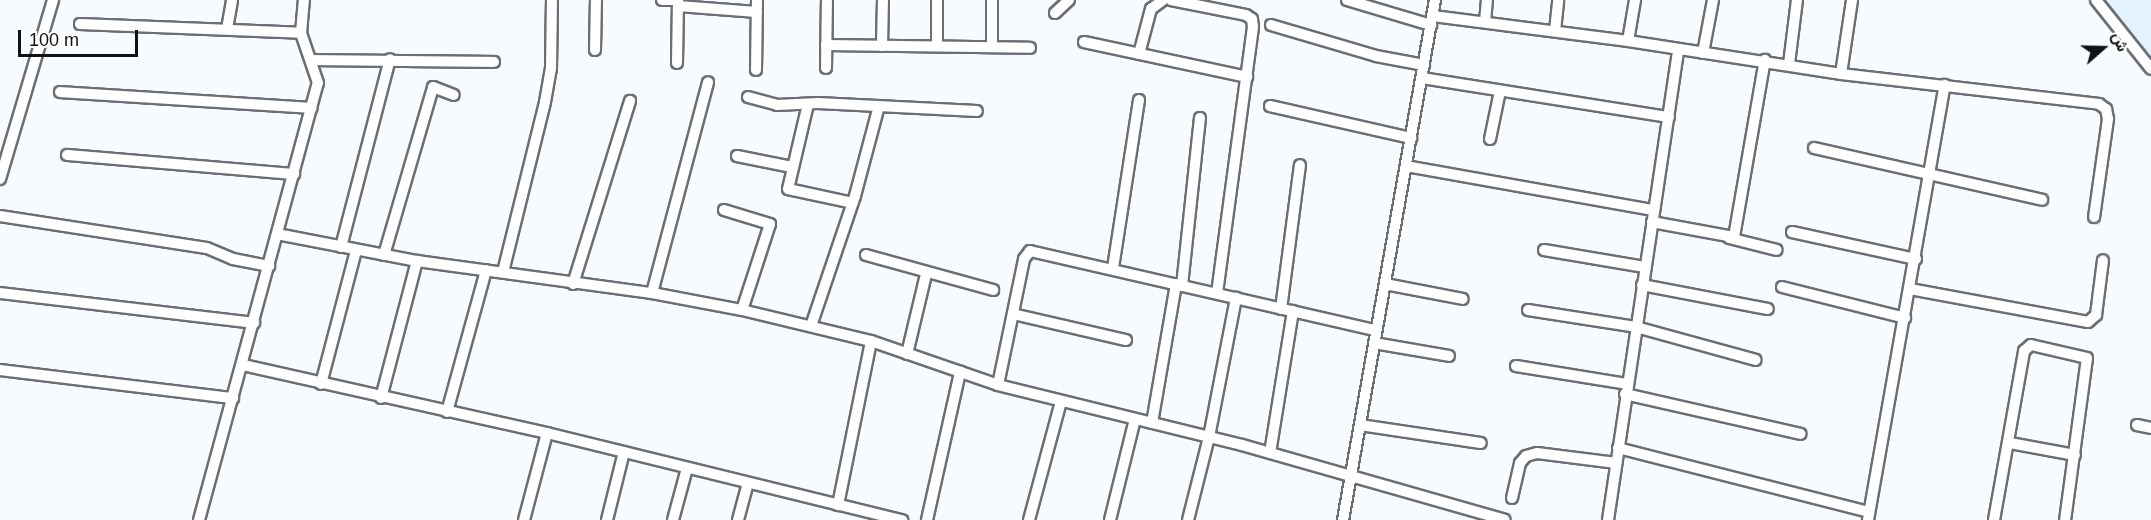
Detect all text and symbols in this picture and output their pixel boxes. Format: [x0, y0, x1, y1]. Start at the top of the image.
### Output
scale bar [21, 18, 141, 56]
north arrow [2073, 18, 2133, 78]
text: 100 m [29, 30, 79, 50]
text: ش [2109, 30, 2132, 54]

